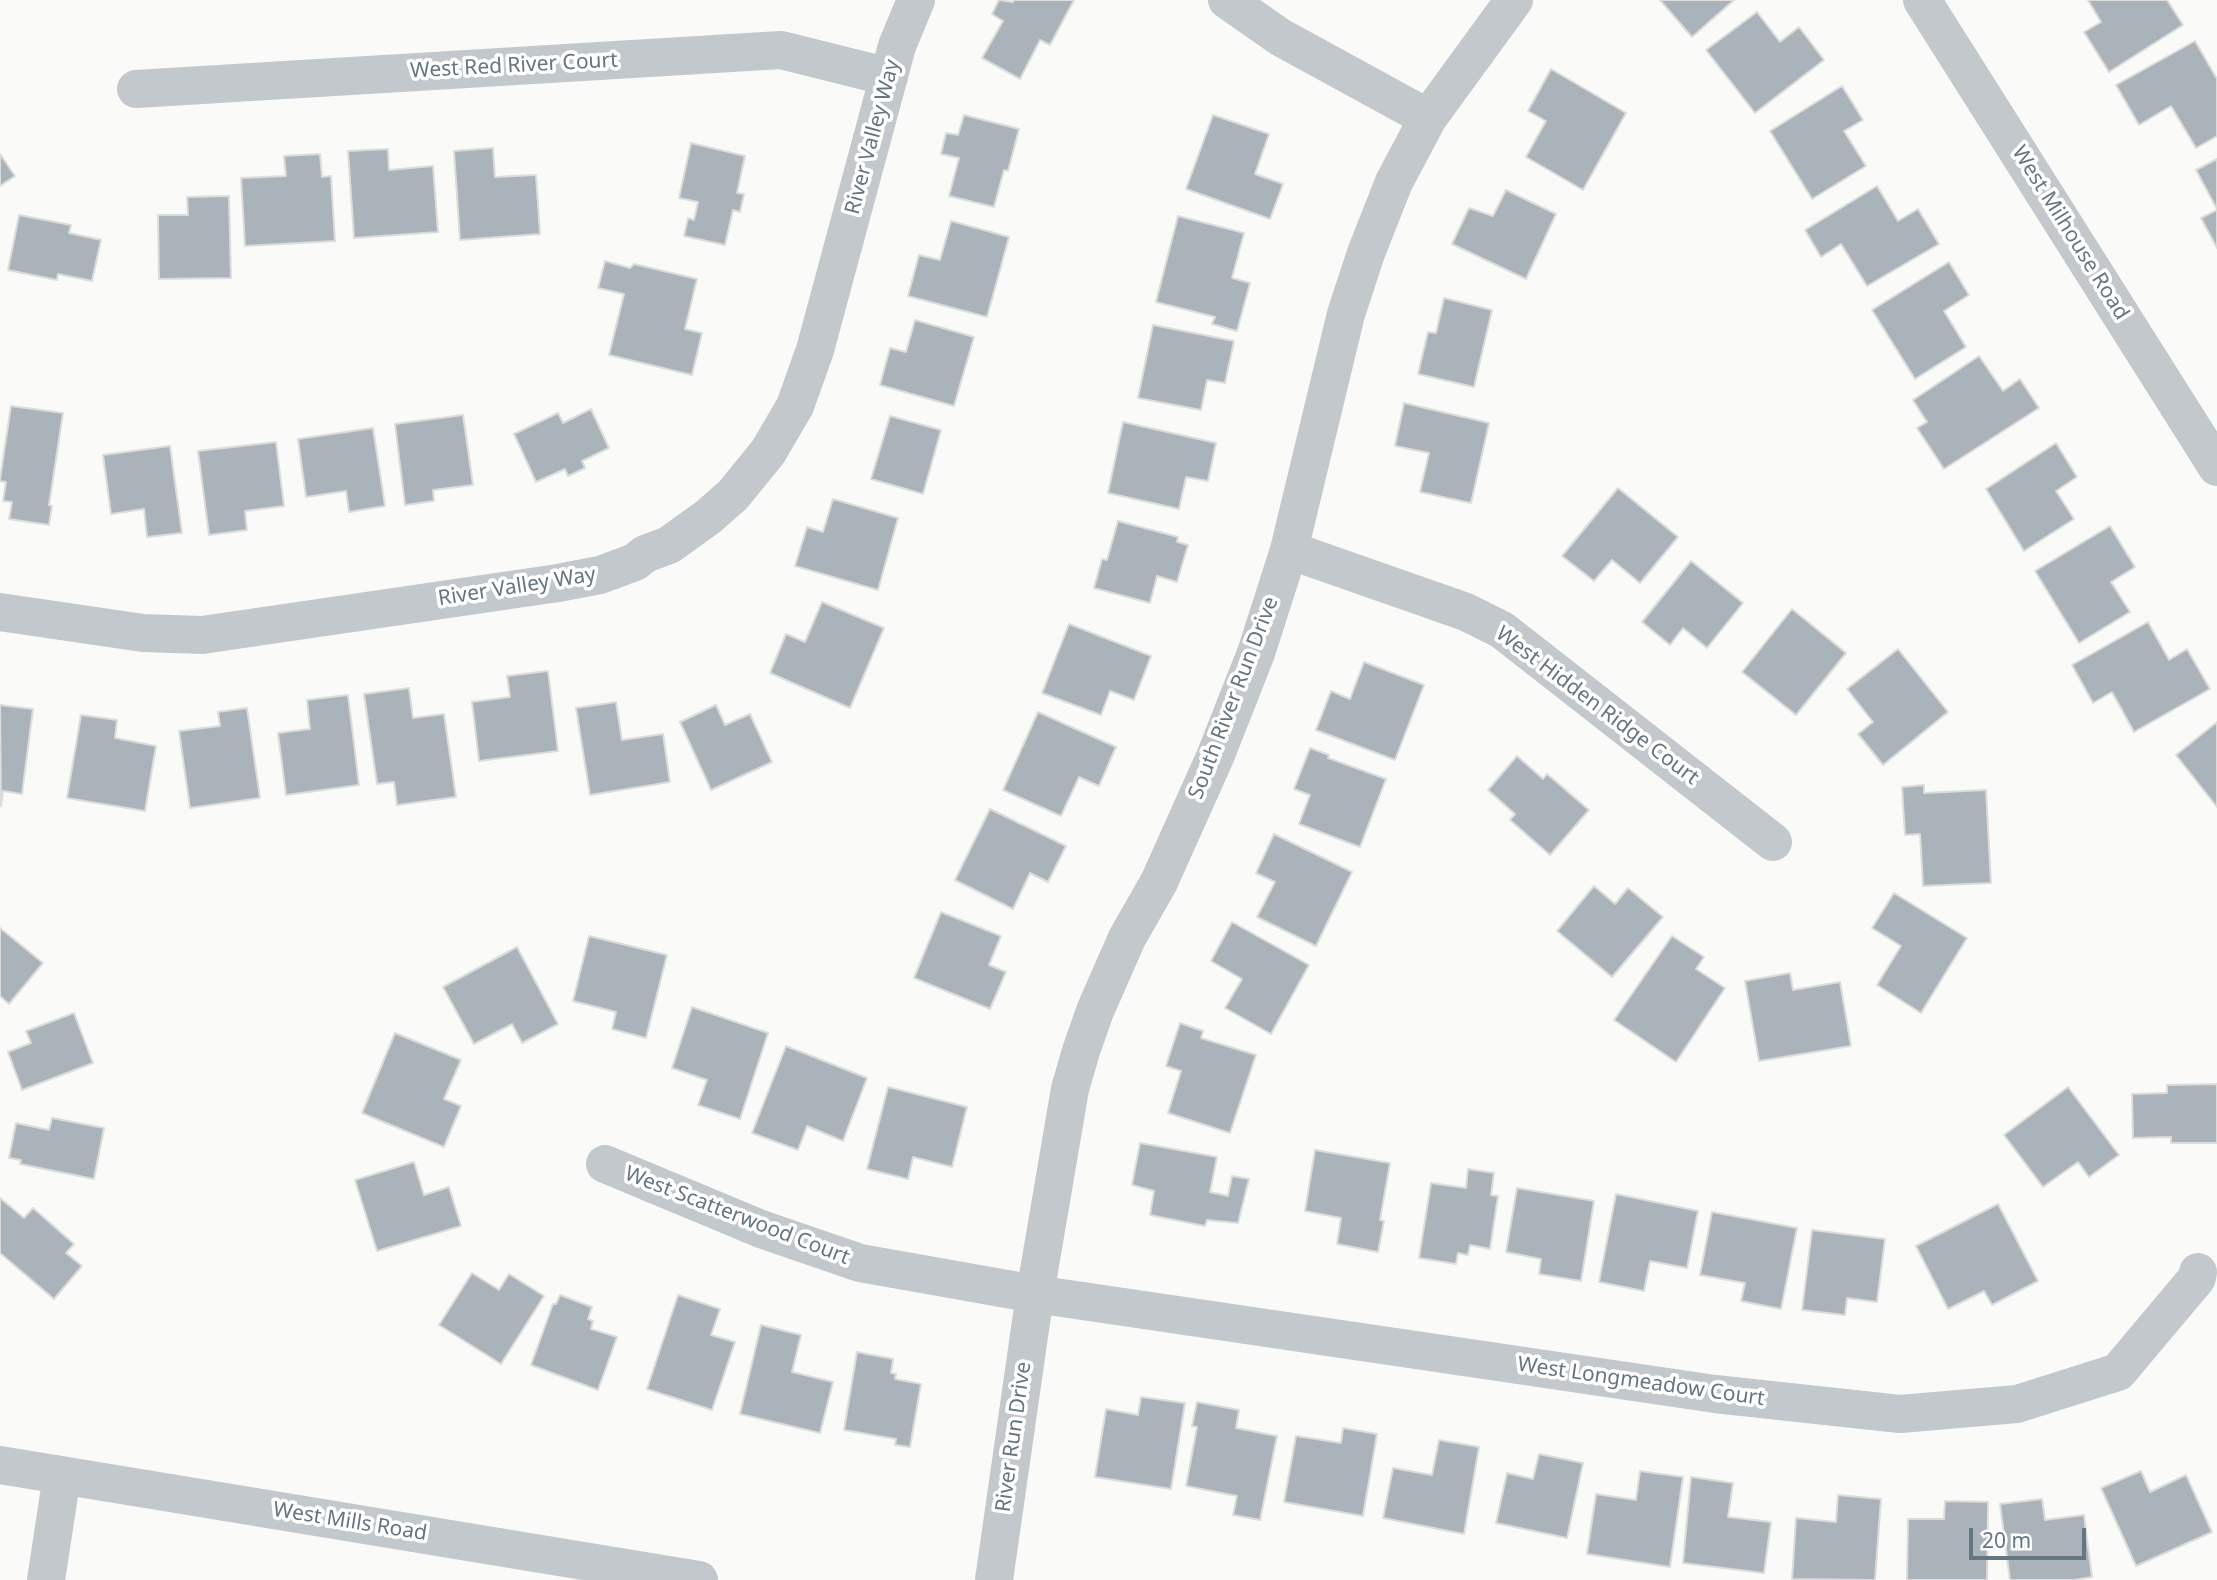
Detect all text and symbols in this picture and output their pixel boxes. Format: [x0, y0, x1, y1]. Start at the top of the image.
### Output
street label: West Red River Court [410, 48, 618, 84]
street label: River Valley Way [840, 57, 906, 217]
street label: West Milhouse Road [2006, 141, 2134, 325]
street label: River Valley Way [436, 562, 598, 612]
street label: South River Run Drive [1184, 593, 1284, 803]
street label: West Hidden Ridge Court [1490, 621, 1704, 791]
street label: West Scatterwood Court [621, 1161, 853, 1271]
street label: West Longmeadow Court [1516, 1352, 1766, 1412]
street label: River Run Drive [991, 1360, 1037, 1514]
street label: West Mills Road [271, 1497, 429, 1547]
scale bar [1972, 1514, 2089, 1558]
text: 20 m [1982, 1526, 2031, 1554]

